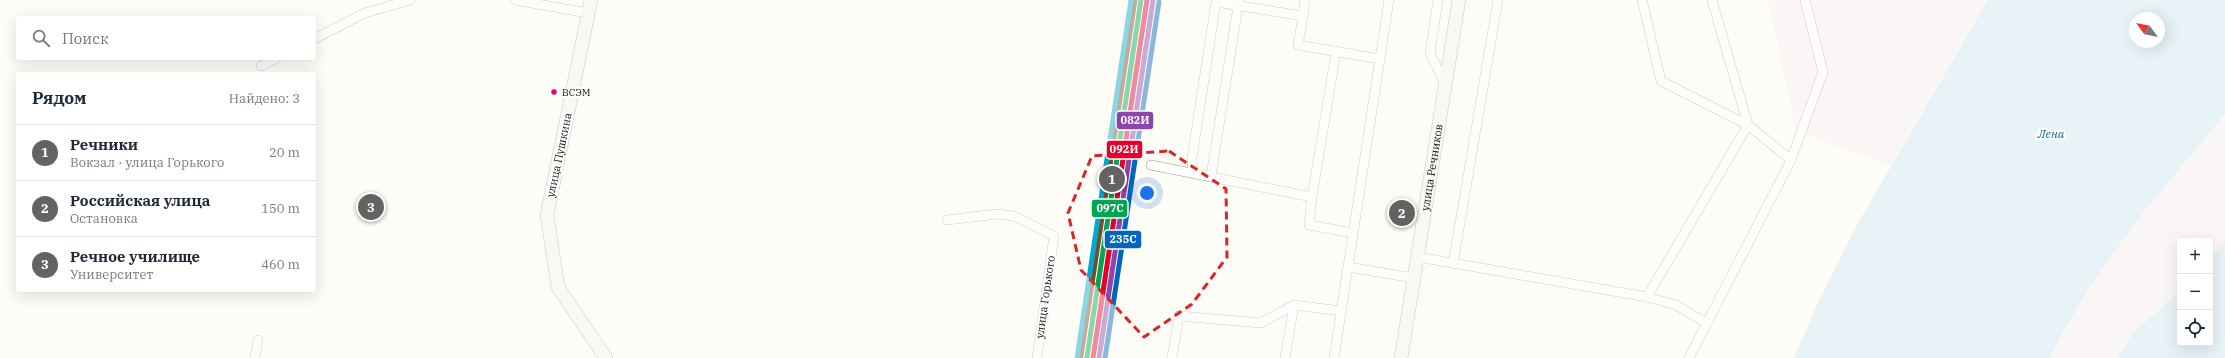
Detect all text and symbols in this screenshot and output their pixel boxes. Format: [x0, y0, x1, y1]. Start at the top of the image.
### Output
north arrow [2129, 12, 2165, 48]
search box [16, 16, 316, 60]
icon: search [30, 27, 52, 49]
text: Поиск [62, 29, 109, 48]
place label: ВСЭМ [562, 86, 591, 99]
text: Рядом [32, 87, 87, 109]
marker: ВСЭМ [549, 87, 559, 97]
text: Найдено: 3 [229, 90, 300, 107]
street label: улица Пушкина [543, 111, 575, 199]
line badge: 082И [1116, 111, 1154, 130]
text: 082И [1121, 113, 1149, 127]
street label: улица Речников [1418, 123, 1446, 212]
water label: Лена [2037, 126, 2065, 141]
text: Речники [70, 135, 138, 154]
line badge: 092И [1106, 140, 1143, 159]
text: 092И [1110, 142, 1138, 156]
text: 1 [41, 144, 49, 161]
text: 20 m [269, 144, 300, 161]
text: Вокзал · улица Горького [70, 154, 224, 171]
pin: 1 [1099, 164, 1125, 194]
your location [1137, 183, 1157, 203]
text: Российская улица [70, 191, 210, 210]
pin: 3 [358, 192, 384, 222]
pin: 2 [1389, 198, 1415, 228]
line badge: 097С [1091, 199, 1128, 218]
text: 2 [41, 200, 49, 217]
text: 150 m [261, 200, 300, 217]
text: 097С [1096, 201, 1124, 215]
text: Остановка [70, 210, 138, 227]
line badge: 235С [1104, 230, 1142, 249]
text: 235С [1109, 232, 1137, 246]
map controls [2177, 238, 2213, 346]
button: + [2177, 238, 2213, 274]
text: Речное училище [70, 247, 200, 266]
street label: улица Горького [1032, 255, 1058, 339]
text: 3 [41, 256, 49, 273]
text: 460 m [261, 256, 300, 273]
text: Университет [70, 266, 153, 283]
button: − [2177, 274, 2213, 310]
button: locate [2177, 310, 2213, 346]

